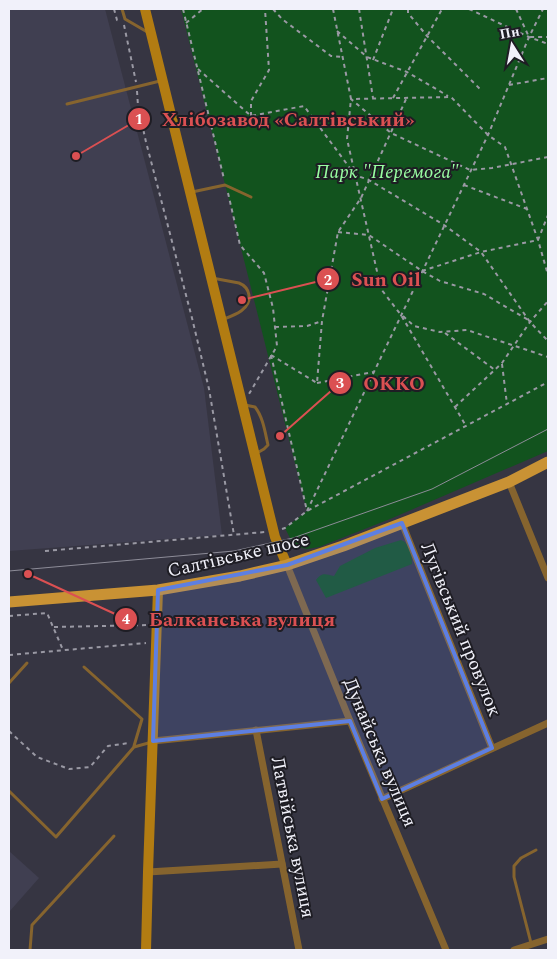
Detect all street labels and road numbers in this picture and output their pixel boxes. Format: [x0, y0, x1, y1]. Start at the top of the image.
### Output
street label: Салтівське шосе [165, 525, 312, 586]
street label: Лугівський провулок [412, 538, 509, 721]
street label: Дунайська вулиця [335, 673, 424, 832]
street label: Латвійська вулиця [263, 754, 322, 921]

